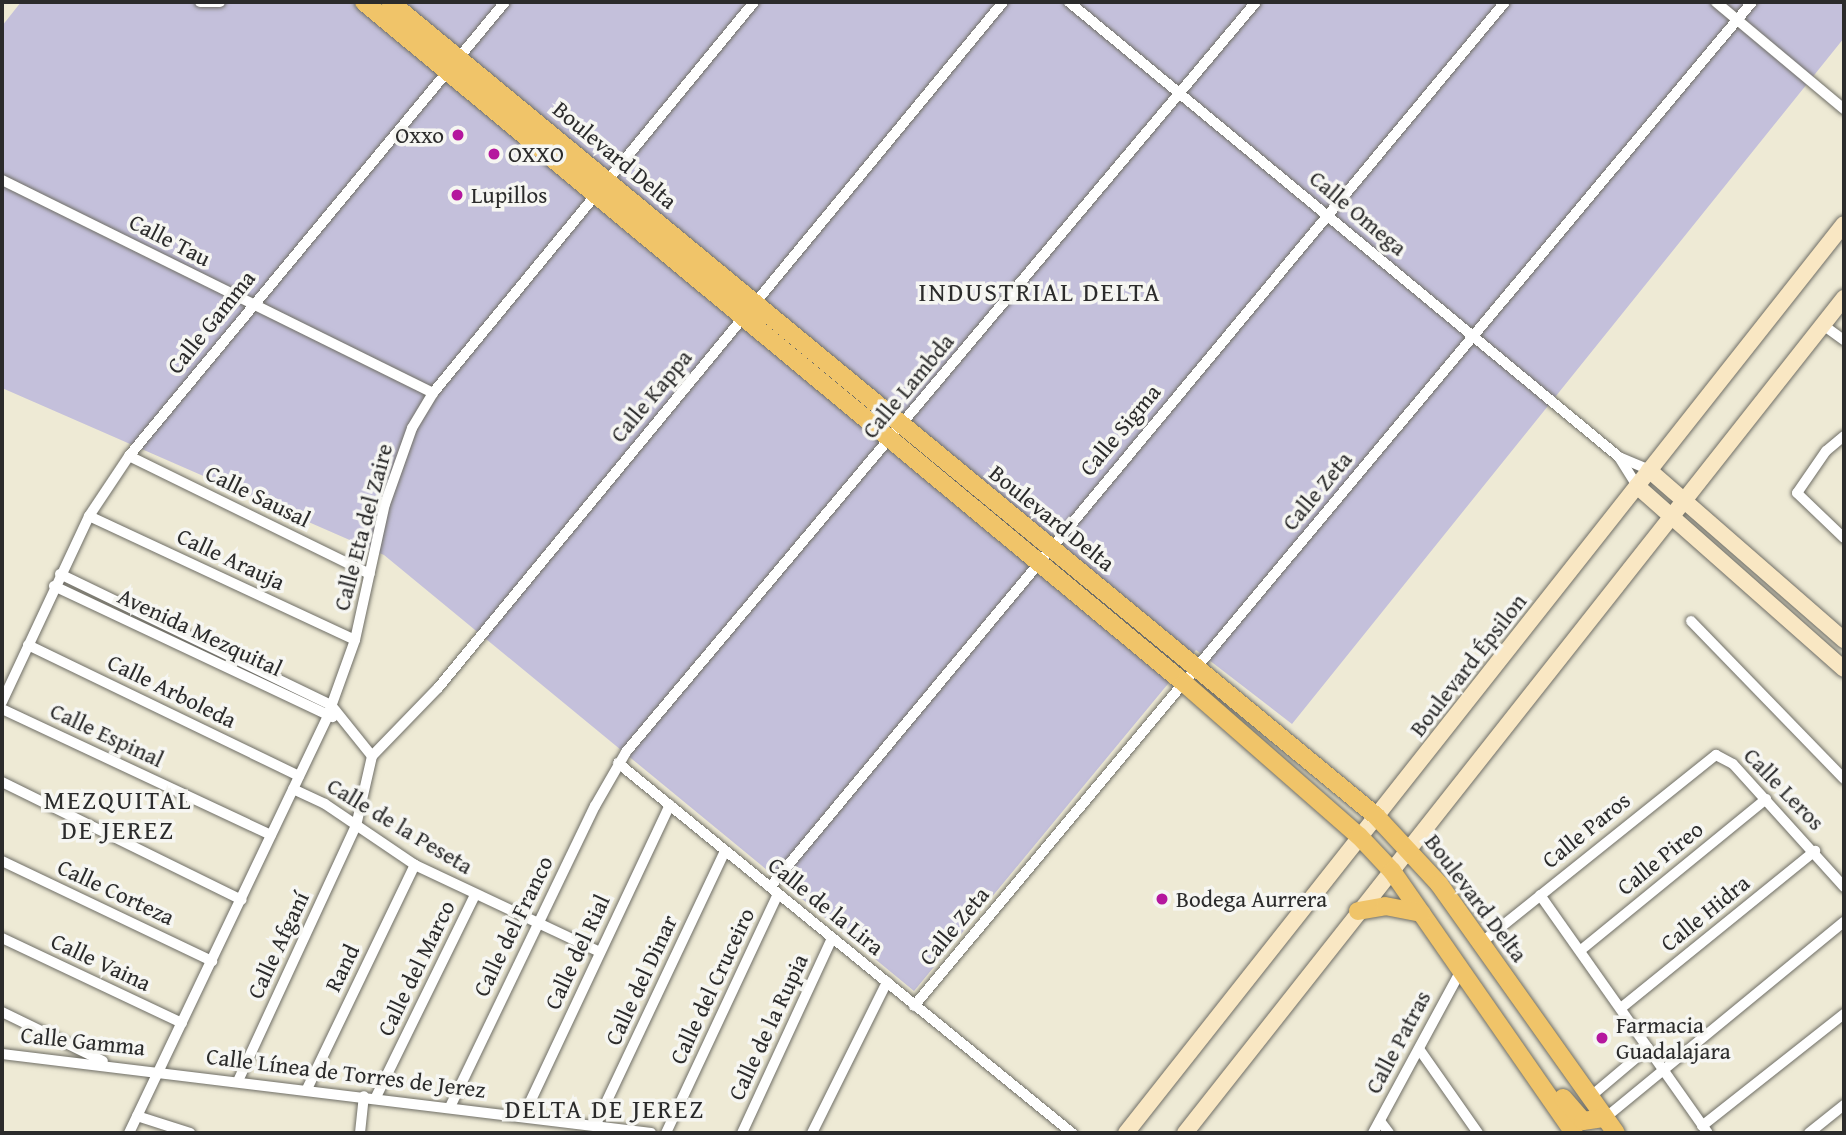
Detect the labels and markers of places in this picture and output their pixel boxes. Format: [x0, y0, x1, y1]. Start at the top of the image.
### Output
place label: Oxxo [395, 121, 444, 149]
marker: Oxxo [450, 127, 466, 143]
place label: OXXO [508, 140, 564, 168]
marker: OXXO [486, 146, 502, 162]
place label: Lupillos [471, 181, 547, 209]
marker: Lupillos [449, 187, 465, 203]
place label: Bodega Aurrera [1176, 885, 1327, 913]
marker: Bodega Aurrera [1154, 891, 1170, 907]
place label: Farmacia Guadalajara [1616, 1011, 1731, 1065]
marker: Farmacia Guadalajara [1594, 1030, 1610, 1046]

